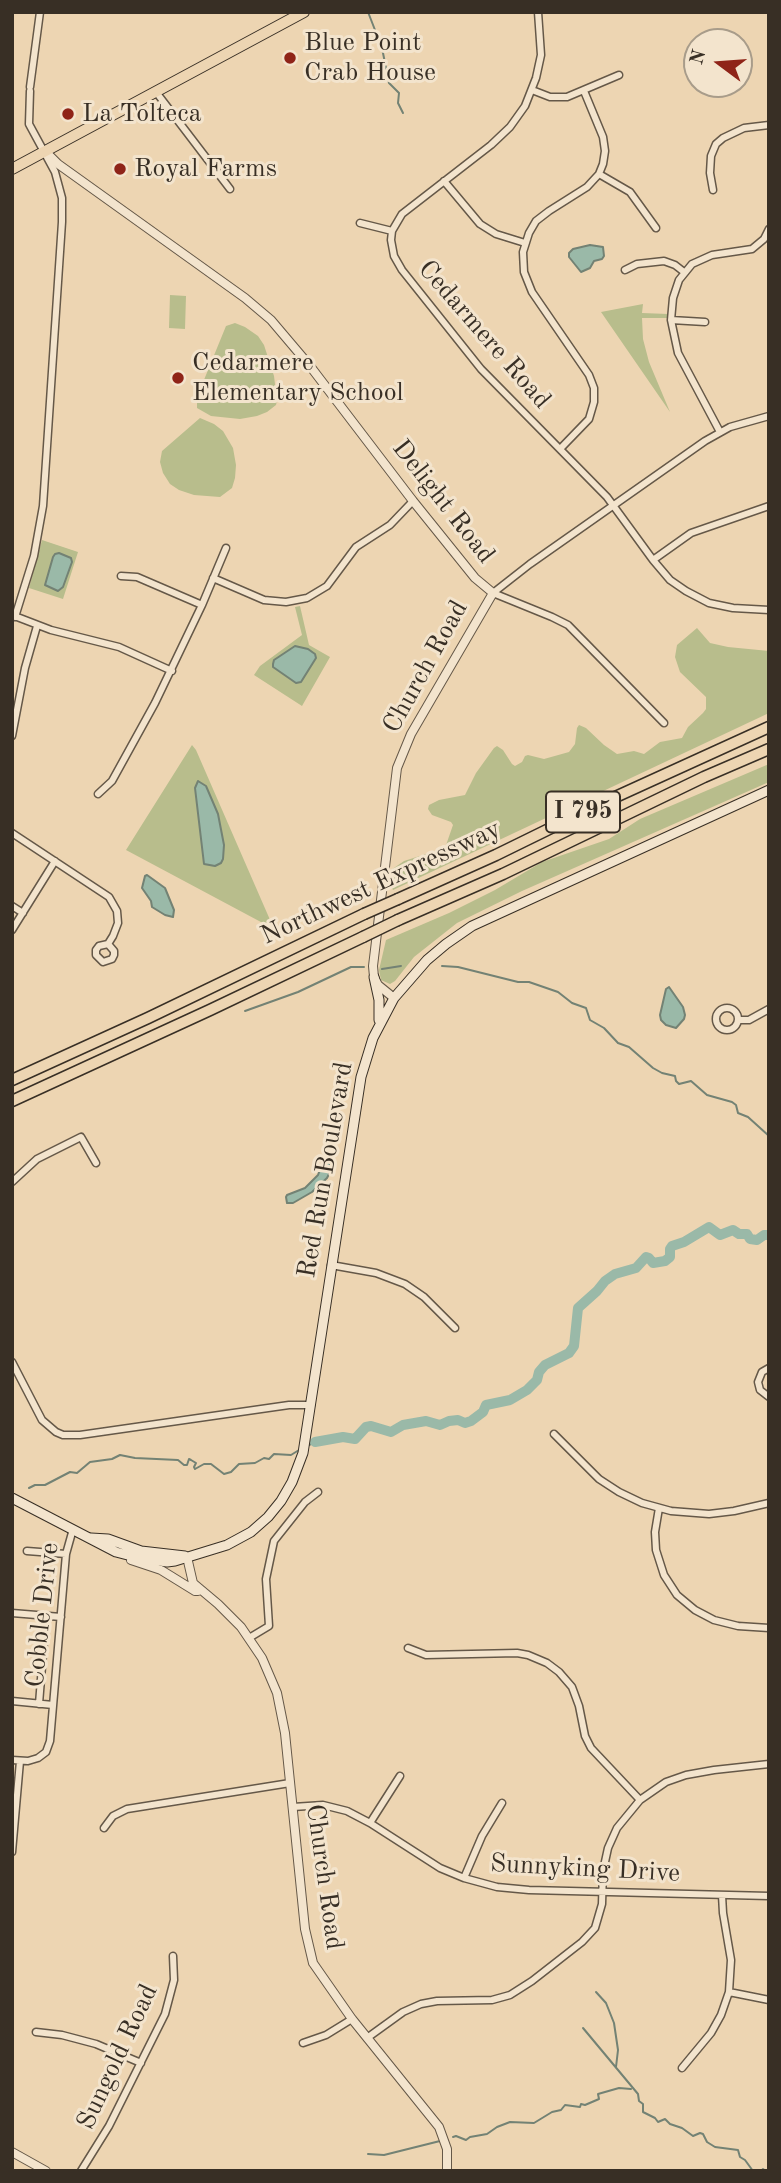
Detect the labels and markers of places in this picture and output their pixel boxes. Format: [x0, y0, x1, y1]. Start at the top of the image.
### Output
place label: Blue Point Crab House [304, 27, 436, 88]
marker: Blue Point Crab House [282, 50, 298, 66]
place label: La Tolteca [82, 98, 201, 130]
marker: La Tolteca [60, 106, 76, 122]
place label: Royal Farms [134, 153, 277, 185]
marker: Royal Farms [112, 161, 128, 177]
place label: Cedarmere Elementary School [192, 347, 404, 408]
marker: Cedarmere Elementary School [170, 370, 186, 386]

